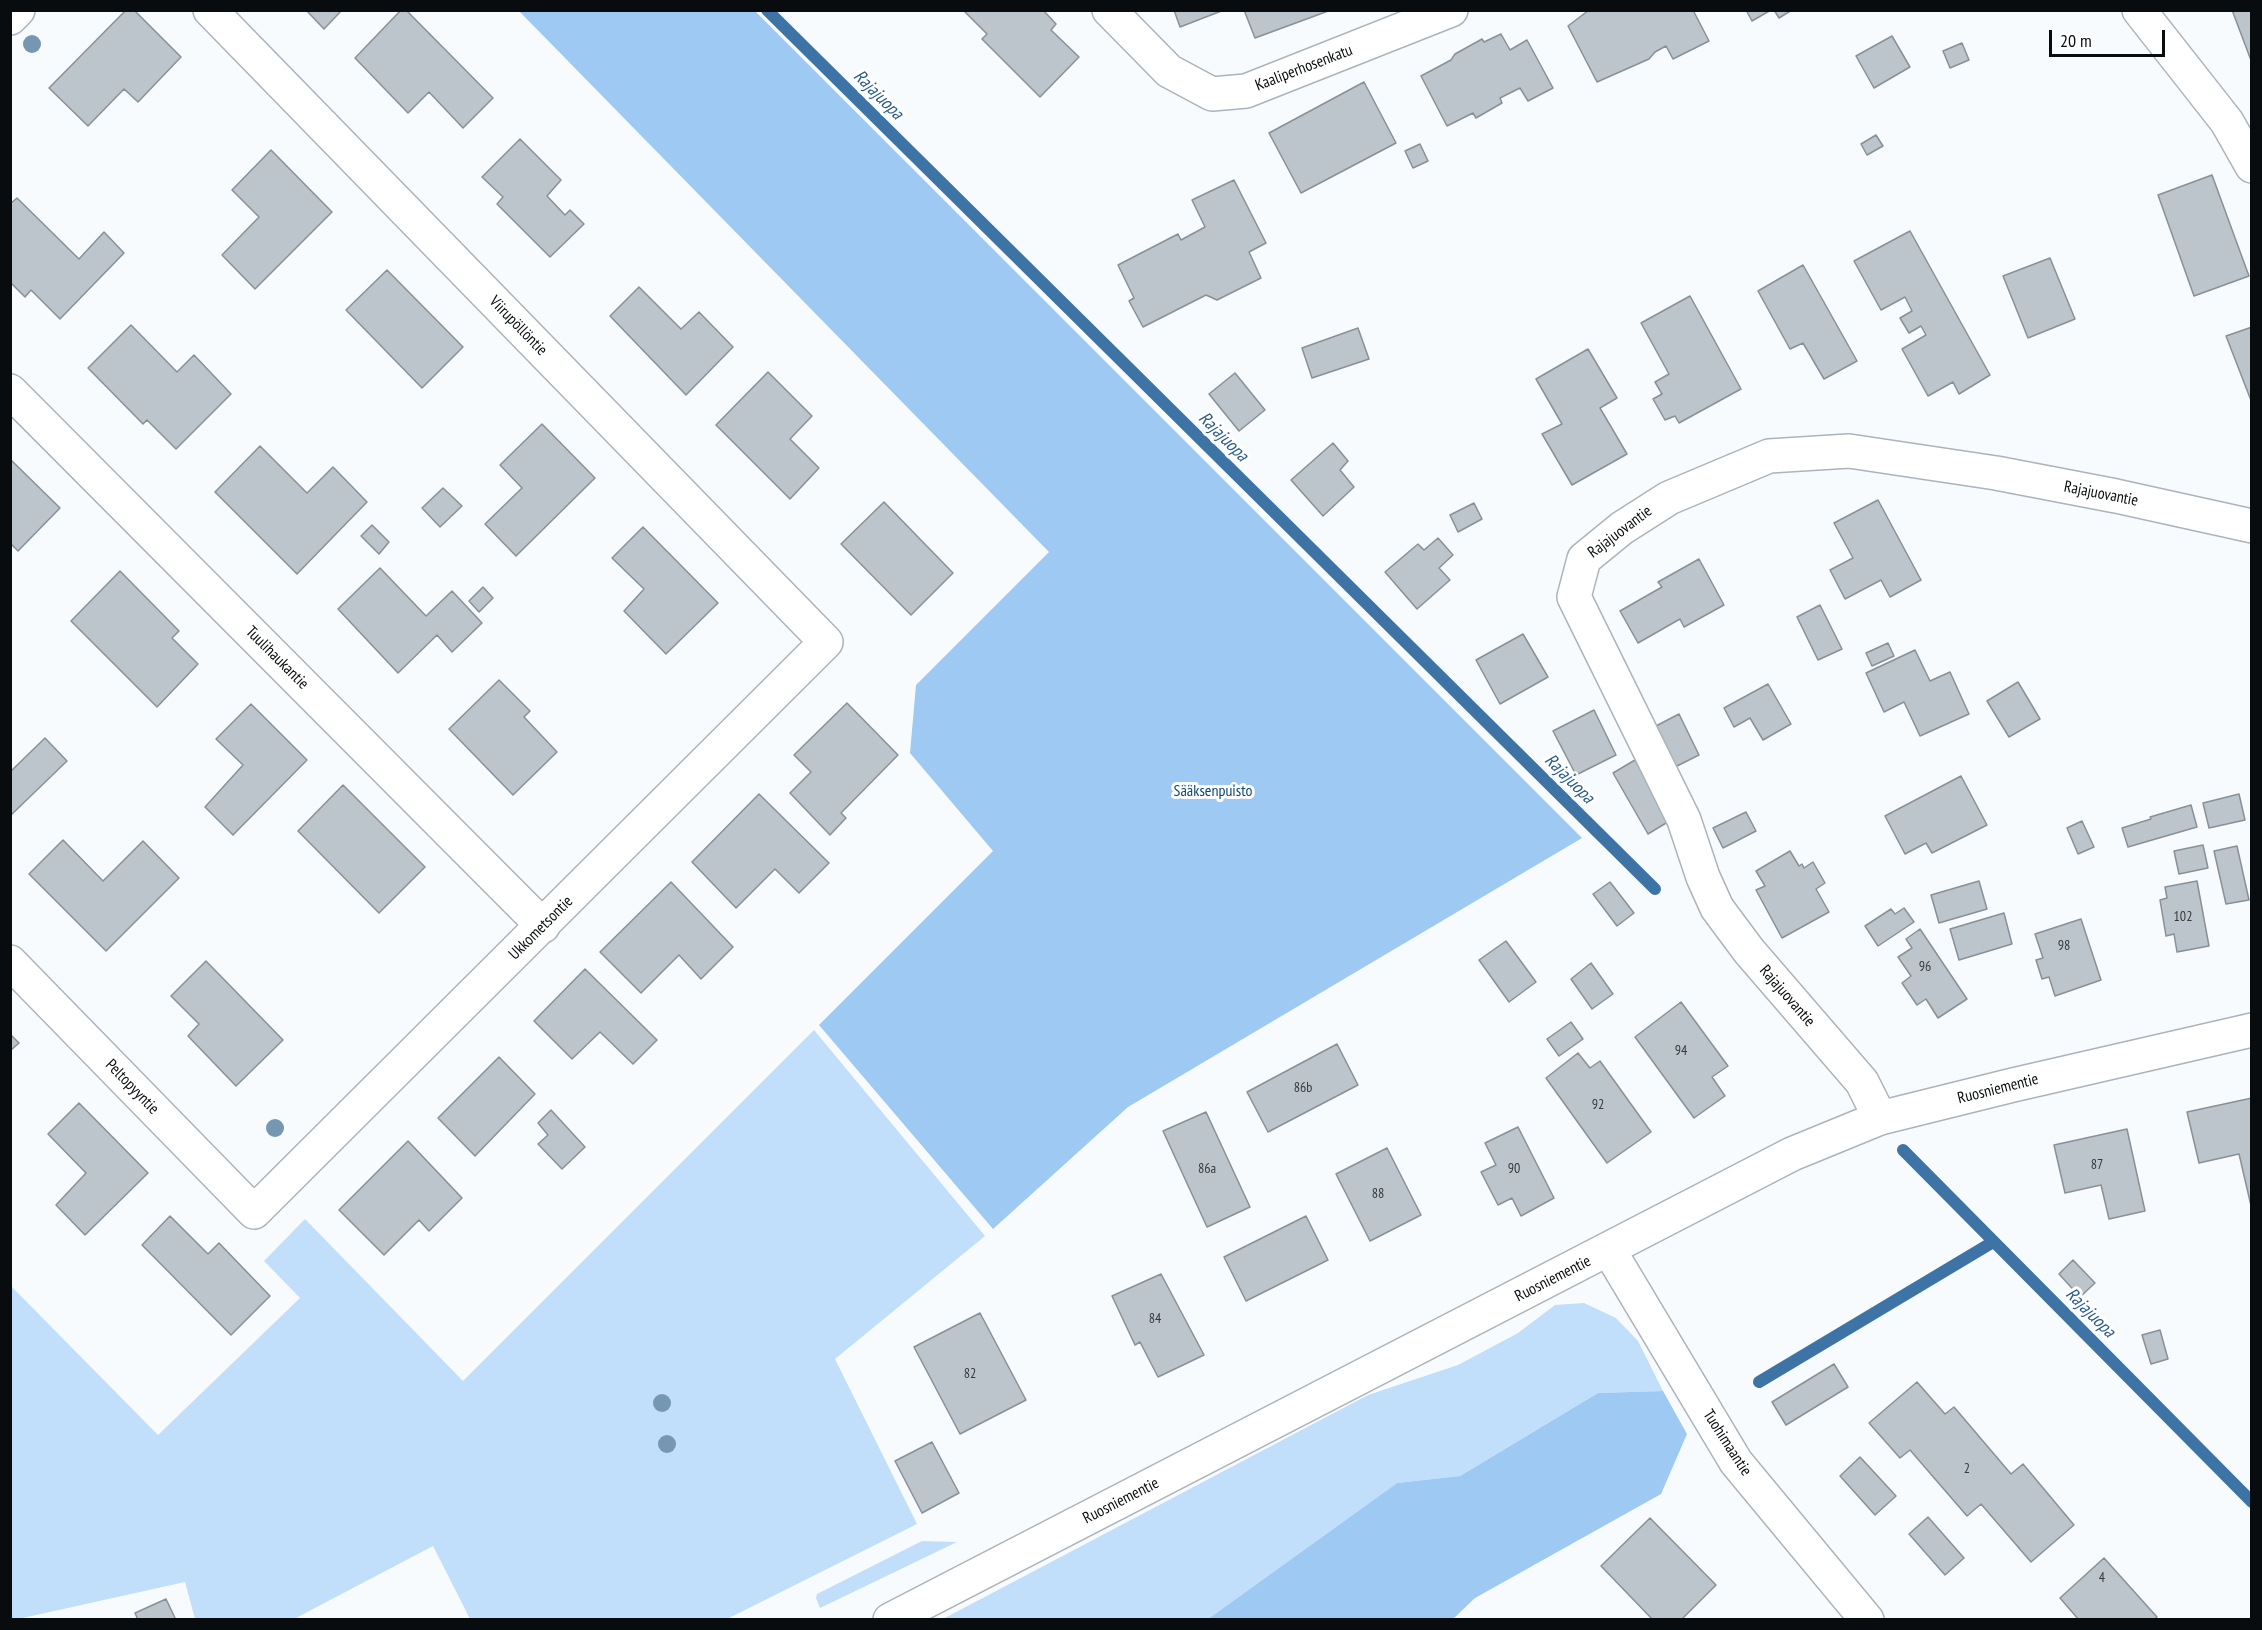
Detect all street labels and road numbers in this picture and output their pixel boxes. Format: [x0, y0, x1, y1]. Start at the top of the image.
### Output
street label: Kaaliperhosenkatu [1253, 41, 1355, 95]
street label: Viirupöllöntie [485, 292, 551, 360]
street label: Rajajuovantie [2062, 477, 2140, 511]
street label: Rajajuovantie [1584, 502, 1656, 562]
street label: Tuulihaukantie [241, 622, 313, 694]
street label: Ukkometsontie [505, 892, 577, 964]
street label: Rajajuovantie [1755, 961, 1819, 1031]
street label: Peltopyyntie [101, 1056, 163, 1118]
street label: Ruosniementie [1956, 1070, 2040, 1108]
street label: Ruosniementie [1512, 1252, 1594, 1306]
street label: Tuohimaantie [1699, 1406, 1755, 1480]
street label: Ruosniementie [1080, 1474, 1162, 1528]

